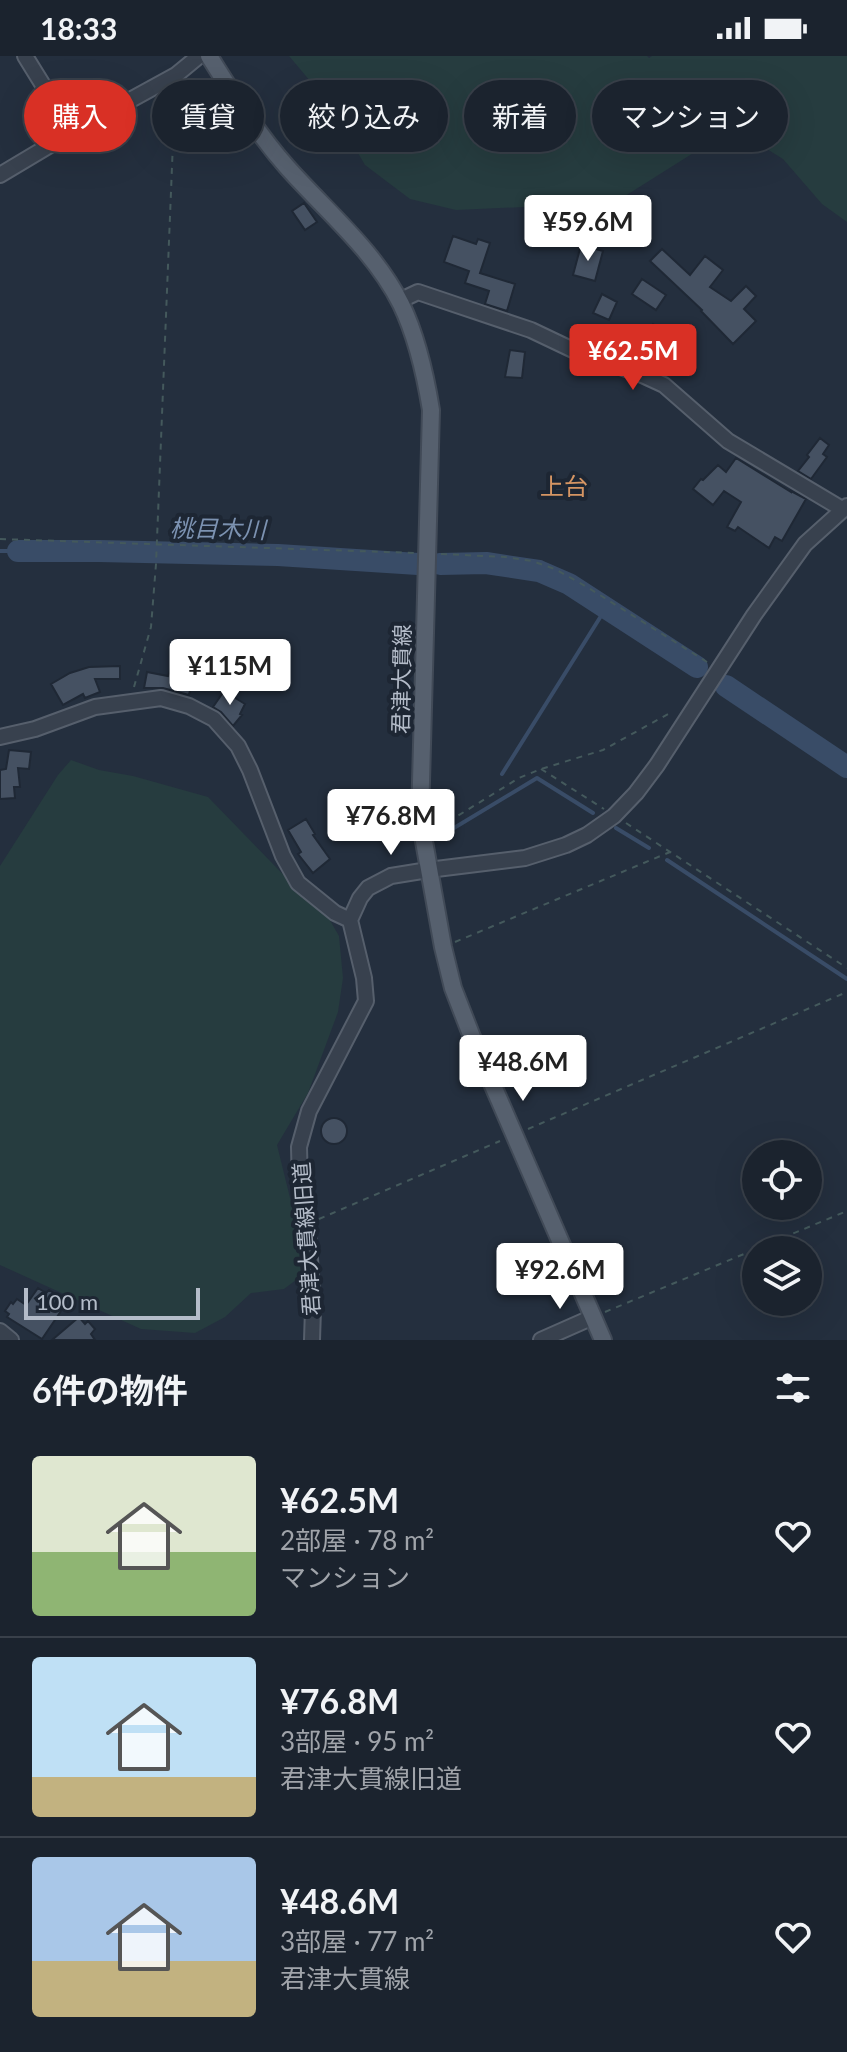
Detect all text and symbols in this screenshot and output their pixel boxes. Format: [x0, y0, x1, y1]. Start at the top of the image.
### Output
text: 18:33 [40, 10, 117, 46]
chip: 購入 [24, 80, 136, 152]
chip: 賃貸 [152, 80, 264, 152]
chip: 絞り込み [280, 80, 448, 152]
chip: 新着 [464, 80, 576, 152]
chip: マンション [592, 80, 788, 152]
pin: ¥59.6M [523, 195, 653, 263]
text: ¥59.6M [542, 205, 634, 237]
pin: ¥62.5M [568, 324, 698, 392]
text: ¥62.5M [587, 334, 679, 366]
district label: 上台 [540, 471, 588, 500]
water label: 桃目木川 [170, 513, 269, 543]
street label: 君津大貫線 [387, 624, 415, 734]
pin: ¥115M [174, 639, 286, 707]
text: ¥115M [188, 649, 272, 681]
pin: ¥76.8M [326, 789, 456, 857]
text: ¥76.8M [345, 799, 437, 831]
pin: ¥48.6M [458, 1035, 588, 1103]
text: ¥48.6M [477, 1045, 569, 1077]
map controls [742, 1140, 822, 1316]
button: locate [742, 1140, 822, 1220]
street label: 君津大貫線旧道 [287, 1161, 325, 1317]
button: layers [742, 1236, 822, 1316]
pin: ¥92.6M [495, 1243, 625, 1311]
text: ¥92.6M [514, 1253, 606, 1285]
scale bar [24, 1284, 200, 1320]
text: 100 m [36, 1288, 98, 1315]
icon: filters [771, 1366, 815, 1410]
text: 6件の物件 [32, 1369, 188, 1410]
text: ¥62.5M [280, 1479, 399, 1520]
icon: home [96, 1488, 192, 1584]
icon: heart [771, 1514, 815, 1558]
text: 2部屋 · 78 m² [280, 1524, 434, 1556]
text: マンション [280, 1561, 410, 1593]
text: ¥76.8M [280, 1680, 399, 1721]
icon: home [96, 1689, 192, 1785]
icon: heart [771, 1715, 815, 1759]
text: 3部屋 · 95 m² [280, 1725, 434, 1757]
text: 君津大貫線旧道 [280, 1762, 462, 1794]
text: ¥48.6M [280, 1880, 399, 1921]
icon: home [96, 1889, 192, 1985]
icon: heart [771, 1915, 815, 1959]
text: 3部屋 · 77 m² [280, 1925, 434, 1957]
text: 君津大貫線 [280, 1962, 410, 1994]

